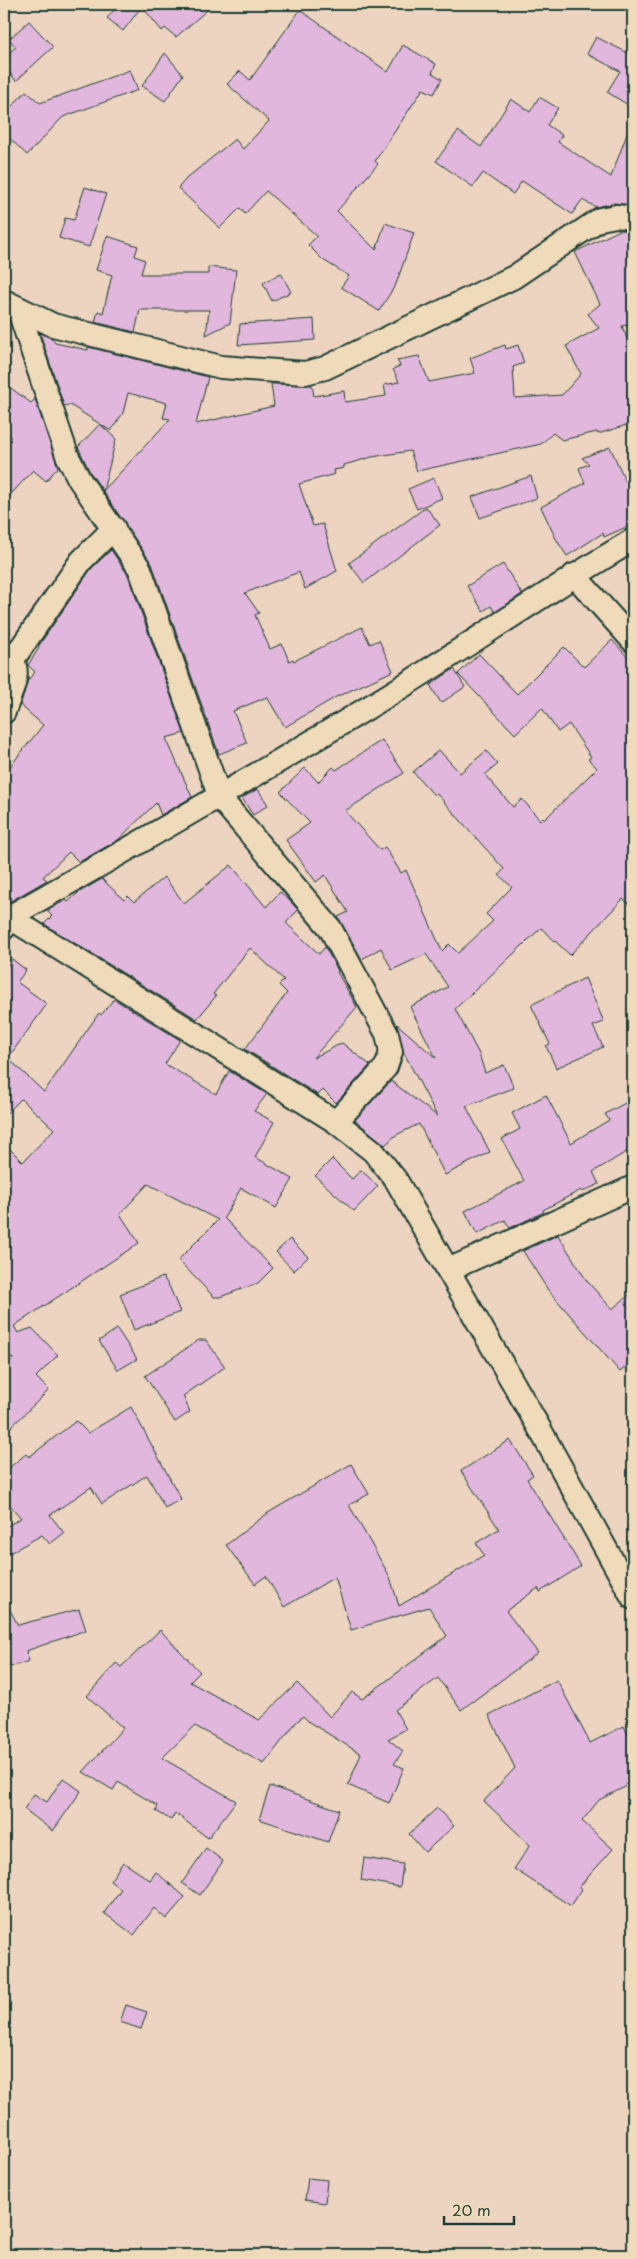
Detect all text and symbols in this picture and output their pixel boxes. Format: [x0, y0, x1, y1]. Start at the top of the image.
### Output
scale bar [444, 2194, 514, 2226]
text: 20 m [452, 2198, 491, 2221]

